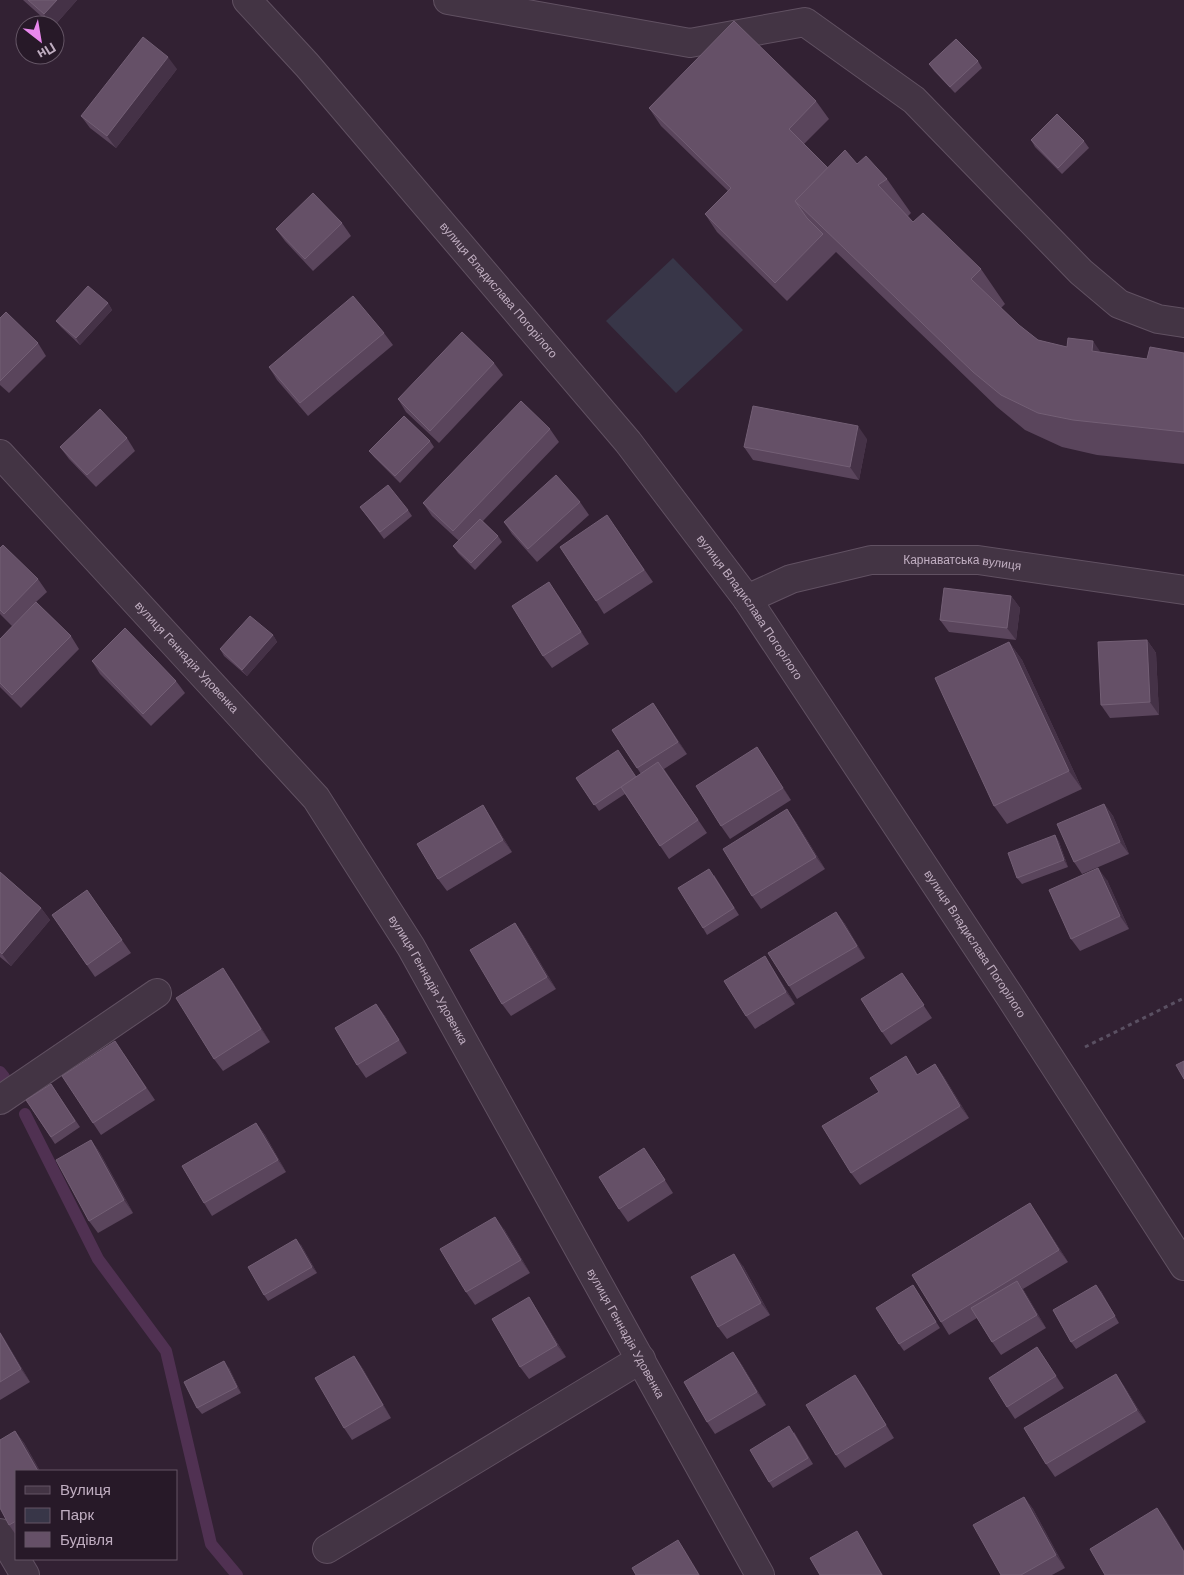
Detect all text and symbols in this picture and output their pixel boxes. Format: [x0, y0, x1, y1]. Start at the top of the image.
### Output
north arrow [15, 15, 65, 65]
text: Пн [35, 40, 59, 63]
street label: вулиця Владислава Погорілого [437, 219, 560, 361]
street label: вулиця Владислава Погорілого [694, 532, 806, 683]
street label: Карнаватська вулиця [903, 553, 1022, 573]
street label: вулиця Геннадія Удовенка [132, 599, 242, 716]
street label: вулиця Владислава Погорілого [921, 867, 1029, 1020]
street label: вулиця Геннадія Удовенка [386, 913, 471, 1047]
street label: вулиця Геннадія Удовенка [584, 1266, 668, 1401]
legend [15, 1470, 178, 1560]
text: Вулиця [60, 1481, 111, 1498]
text: Парк [60, 1506, 94, 1523]
text: Будівля [60, 1531, 113, 1548]

